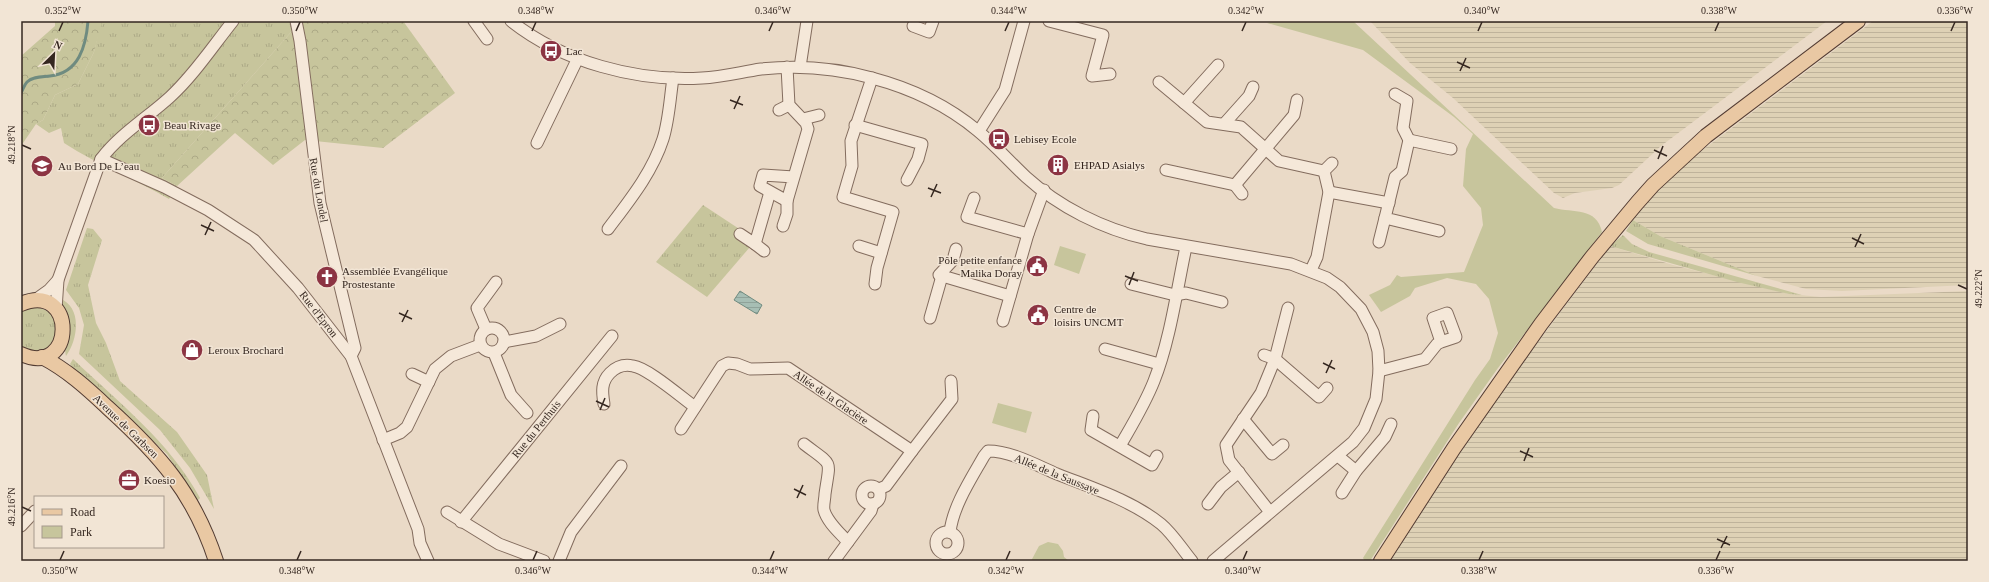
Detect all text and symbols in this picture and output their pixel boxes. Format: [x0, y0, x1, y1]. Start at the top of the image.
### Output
text: 0.352°W [45, 5, 82, 16]
text: 0.350°W [282, 5, 319, 16]
text: 0.348°W [518, 5, 555, 16]
text: 0.346°W [755, 5, 792, 16]
text: 0.344°W [991, 5, 1028, 16]
text: 0.342°W [1228, 5, 1265, 16]
text: 0.340°W [1464, 5, 1501, 16]
text: 0.338°W [1701, 5, 1738, 16]
text: 0.336°W [1937, 5, 1974, 16]
north arrow [34, 34, 74, 74]
text: N [52, 38, 64, 52]
bus stop icon: Lac [538, 38, 564, 64]
place label: Lac [566, 45, 583, 57]
bus stop icon: Beau Rivage [136, 112, 162, 138]
place label: Beau Rivage [164, 119, 221, 131]
text: 49.218°N [6, 126, 17, 164]
bus stop icon: Lebisey Ecole [986, 126, 1012, 152]
place label: Lebisey Ecole [1014, 133, 1077, 145]
building icon: EHPAD Asialys [1045, 152, 1071, 178]
school or university icon: Au Bord De L’eau [29, 153, 55, 179]
street label: Rue du Londel [307, 157, 331, 223]
place label: EHPAD Asialys [1074, 159, 1145, 171]
place label: Au Bord De L’eau [58, 160, 140, 172]
public building icon: Pôle petite enfance Malika Doray [1024, 253, 1050, 279]
place label: Pôle petite enfance Malika Doray [938, 254, 1022, 279]
church icon: Assemblée Evangélique Prostestante [314, 264, 340, 290]
place label: Assemblée Evangélique Prostestante [342, 265, 448, 290]
text: 49.222°N [1973, 270, 1984, 308]
street label: Rue d'Epron [297, 289, 341, 340]
public building icon: Centre de loisirs UNCMT [1025, 302, 1051, 328]
place label: Centre de loisirs UNCMT [1054, 303, 1124, 328]
shop icon: Leroux Brochard [179, 337, 205, 363]
place label: Leroux Brochard [208, 344, 284, 356]
street label: Allée de la Glacière [791, 368, 871, 427]
street label: Avenue de Garbsen [91, 392, 161, 461]
street label: Rue du Perthuis [509, 398, 563, 460]
street label: Allée de la Saussaye [1013, 451, 1101, 497]
office icon: Koesio [116, 467, 142, 493]
place label: Koesio [144, 474, 176, 486]
text: 49.216°N [6, 488, 17, 526]
legend [34, 496, 164, 548]
text: Road [70, 505, 95, 519]
text: Park [70, 525, 92, 539]
text: 0.350°W [42, 565, 79, 576]
text: 0.348°W [279, 565, 316, 576]
text: 0.346°W [515, 565, 552, 576]
text: 0.344°W [752, 565, 789, 576]
text: 0.342°W [988, 565, 1025, 576]
text: 0.340°W [1225, 565, 1262, 576]
text: 0.338°W [1461, 565, 1498, 576]
text: 0.336°W [1698, 565, 1735, 576]

